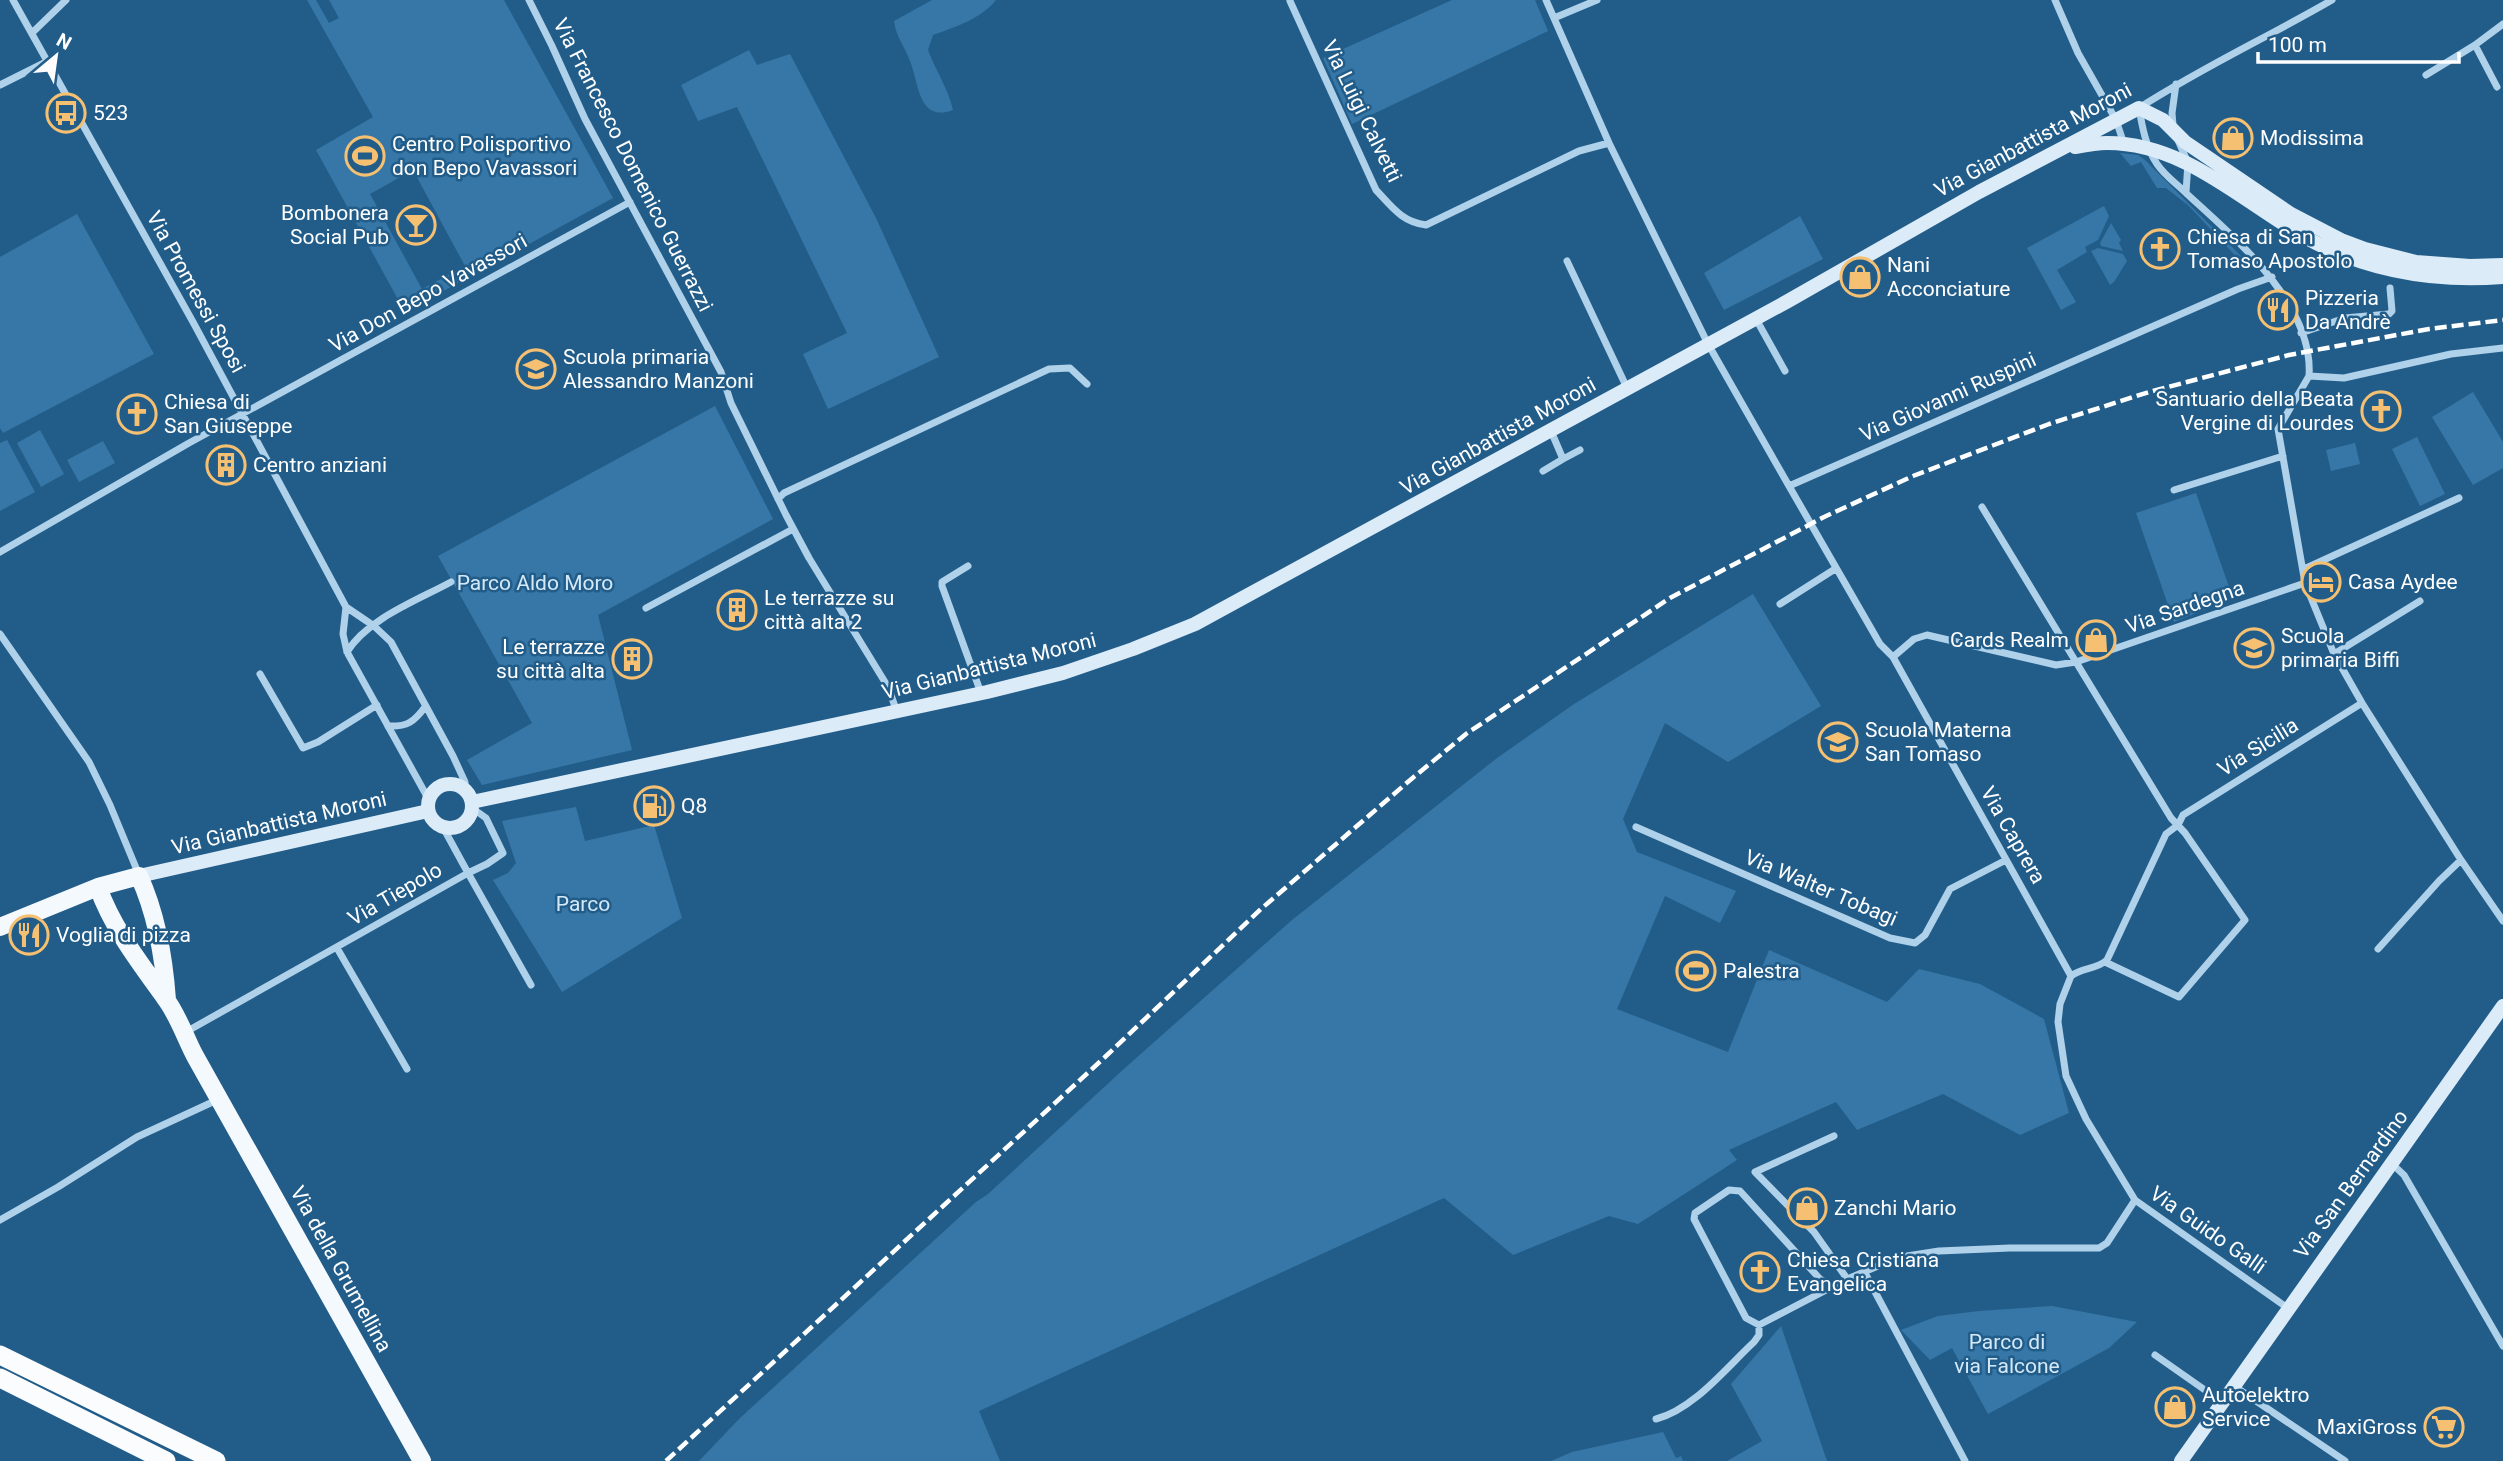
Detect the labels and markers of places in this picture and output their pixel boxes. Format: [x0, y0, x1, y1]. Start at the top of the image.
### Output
bus stop icon: 523 [45, 92, 87, 134]
place label: 523 [93, 101, 128, 125]
shop icon: Modissima [2212, 117, 2254, 159]
place label: Modissima [2260, 126, 2364, 150]
place label: Centro Polisportivo don Bepo Vavassori [392, 132, 577, 180]
sports icon: Centro Polisportivo don Bepo Vavassori [344, 135, 386, 177]
place label: Bombonera Social Pub [281, 201, 389, 249]
bar icon: Bombonera Social Pub [395, 204, 437, 246]
place label: Chiesa di San Tomaso Apostolo [2187, 225, 2352, 273]
church icon: Chiesa di San Tomaso Apostolo [2139, 228, 2181, 270]
place label: Nani Acconciature [1887, 253, 2010, 301]
shop icon: Nani Acconciature [1839, 256, 1881, 298]
place label: Pizzeria Da Andrè [2305, 286, 2391, 334]
restaurant icon: Pizzeria Da Andrè [2257, 289, 2299, 331]
place label: Scuola primaria Alessandro Manzoni [563, 345, 754, 393]
school or university icon: Scuola primaria Alessandro Manzoni [515, 348, 557, 390]
place label: Santuario della Beata Vergine di Lourdes [2155, 387, 2354, 435]
place label: Chiesa di San Giuseppe [164, 390, 292, 438]
church icon: Santuario della Beata Vergine di Lourdes [2360, 390, 2402, 432]
church icon: Chiesa di San Giuseppe [116, 393, 158, 435]
building icon: Centro anziani [205, 444, 247, 486]
place label: Centro anziani [253, 453, 387, 477]
hotel icon: Casa Aydee [2300, 561, 2342, 603]
place label: Casa Aydee [2348, 570, 2458, 594]
place label: Le terrazze su città alta 2 [764, 586, 894, 634]
building icon: Le terrazze su città alta 2 [716, 589, 758, 631]
shop icon: Cards Realm [2075, 619, 2117, 661]
place label: Scuola primaria Biffi [2281, 624, 2400, 672]
school or university icon: Scuola primaria Biffi [2233, 627, 2275, 669]
place label: Cards Realm [1950, 628, 2069, 652]
place label: Le terrazze su città alta [496, 635, 605, 683]
building icon: Le terrazze su città alta [611, 638, 653, 680]
place label: Scuola Materna San Tomaso [1865, 718, 2012, 766]
school or university icon: Scuola Materna San Tomaso [1817, 721, 1859, 763]
fuel station icon: Q8 [633, 785, 675, 827]
place label: Q8 [681, 794, 707, 818]
restaurant icon: Voglia di pizza [8, 914, 50, 956]
place label: Voglia di pizza [56, 923, 191, 947]
sports icon: Palestra [1675, 950, 1717, 992]
place label: Palestra [1723, 959, 1800, 983]
shop icon: Zanchi Mario [1786, 1187, 1828, 1229]
place label: Zanchi Mario [1834, 1196, 1956, 1220]
place label: Chiesa Cristiana Evangelica [1787, 1248, 1939, 1296]
church icon: Chiesa Cristiana Evangelica [1739, 1251, 1781, 1293]
place label: Autoelektro Service [2202, 1383, 2310, 1431]
shop icon: Autoelektro Service [2154, 1386, 2196, 1428]
supermarket icon: MaxiGross [2423, 1406, 2465, 1448]
place label: MaxiGross [2317, 1415, 2417, 1439]

